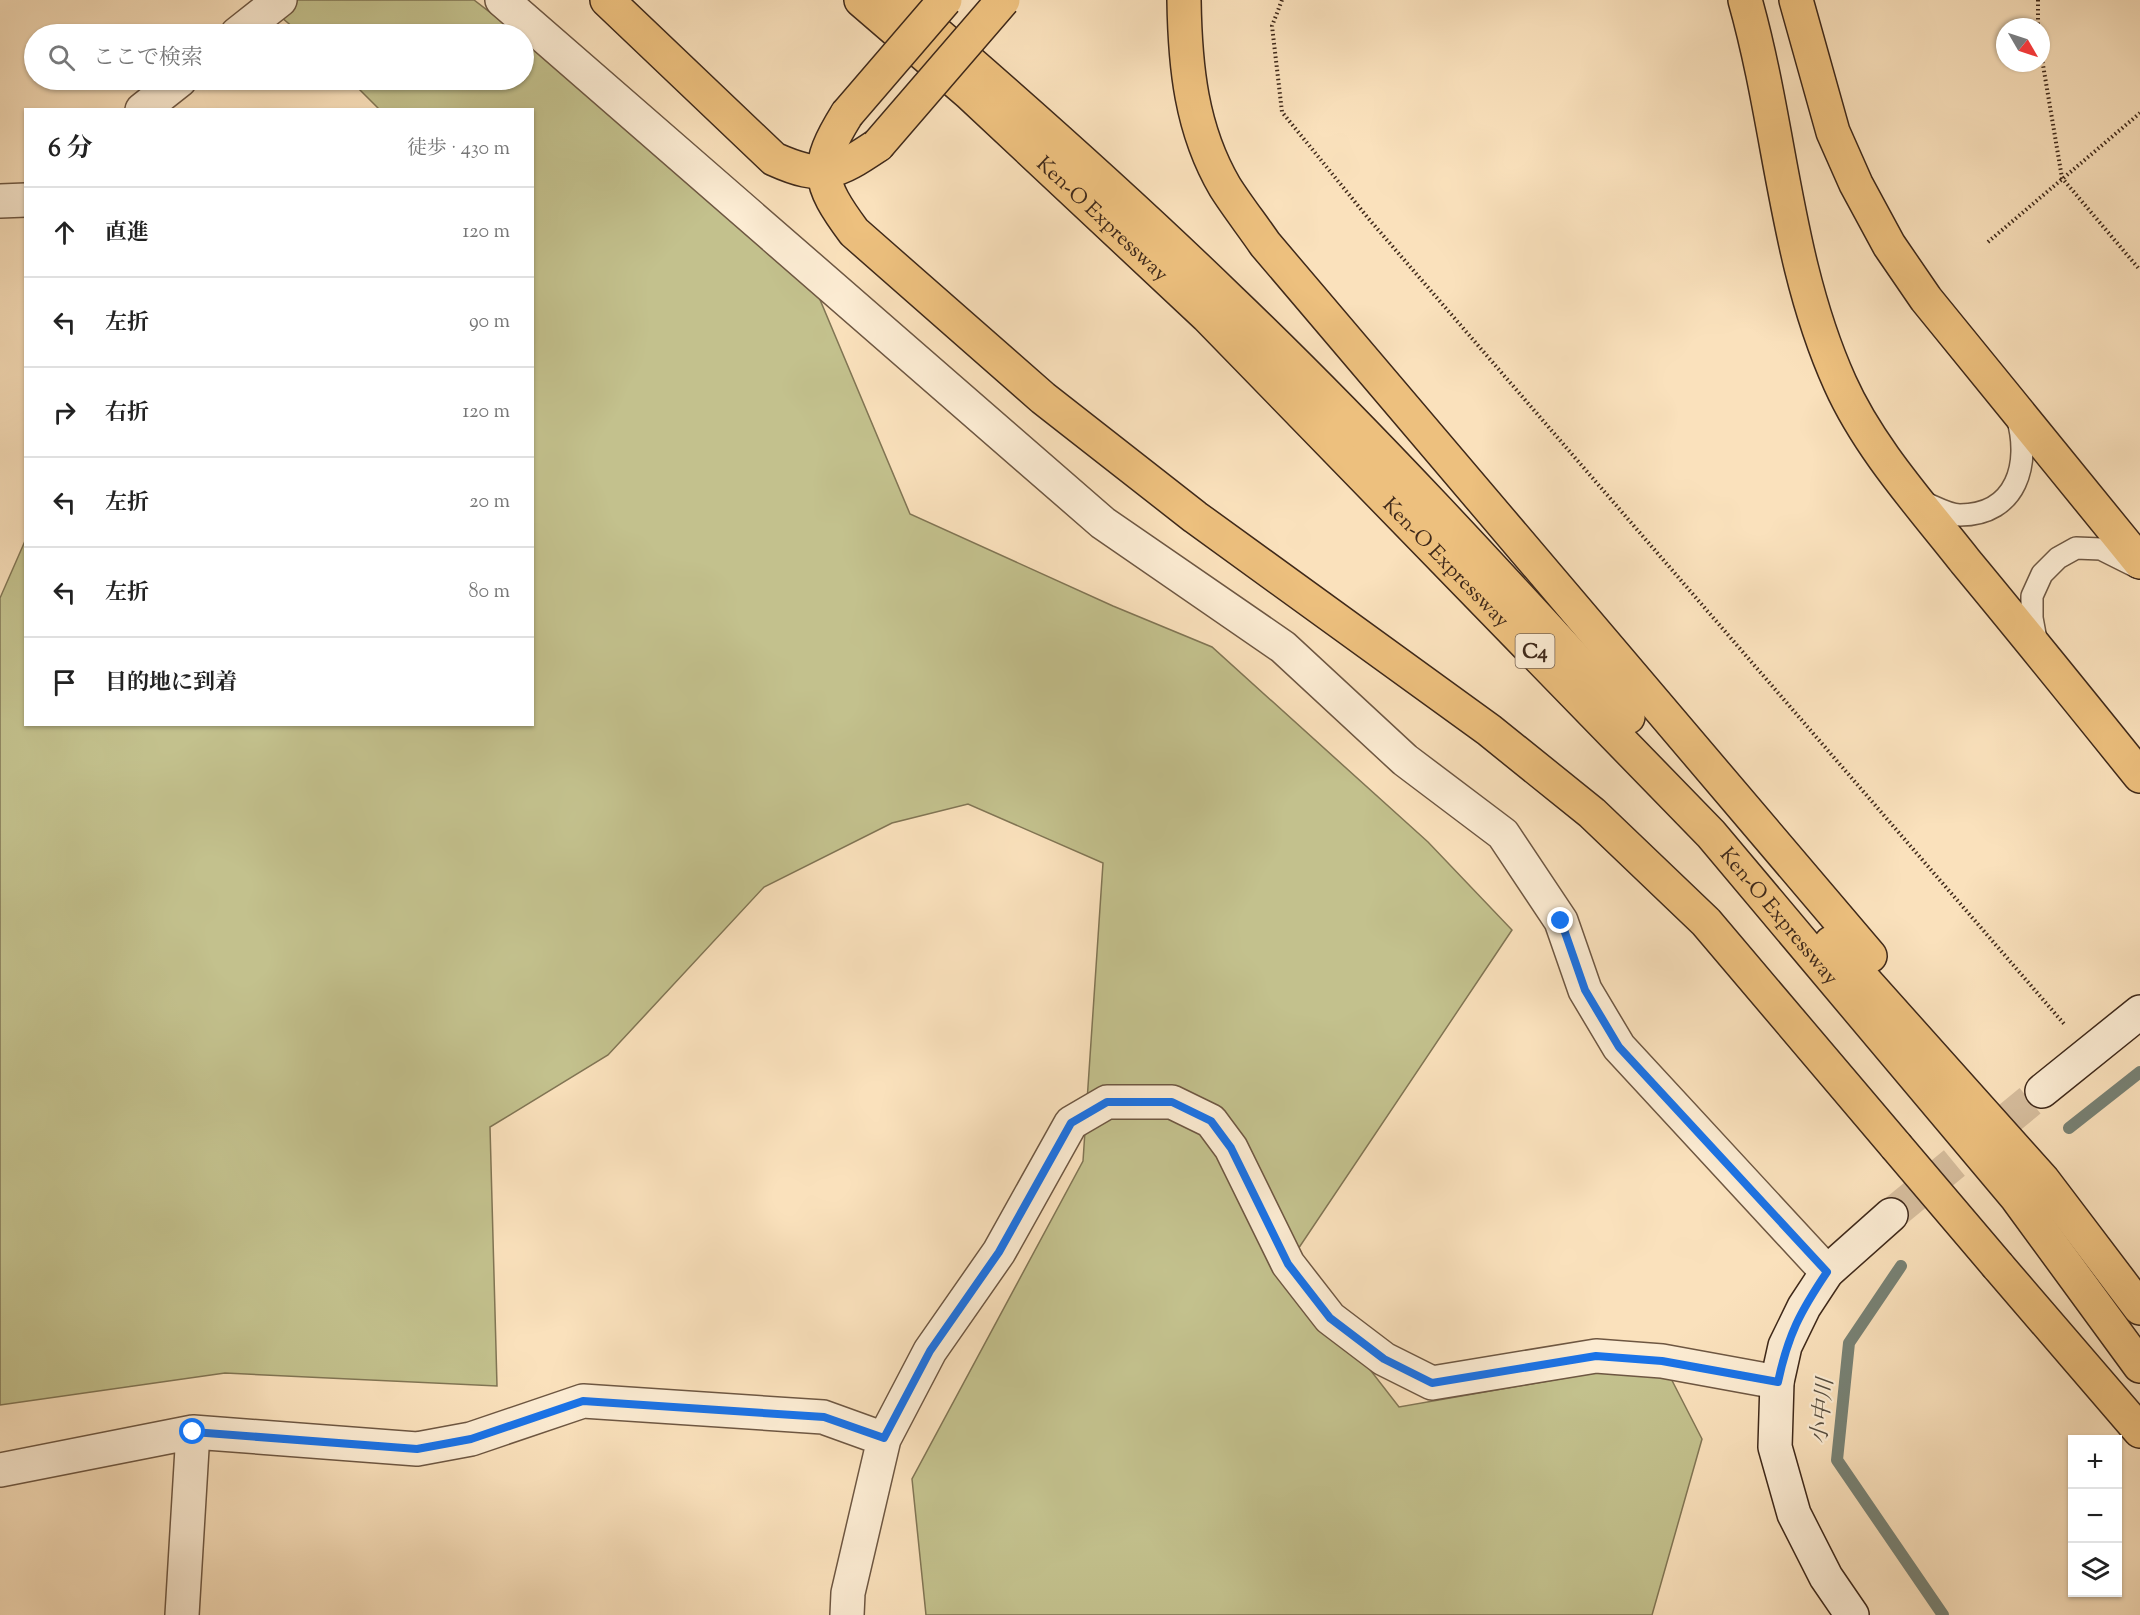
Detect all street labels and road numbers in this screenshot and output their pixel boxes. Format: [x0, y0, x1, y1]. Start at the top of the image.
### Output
street label: Ken-O Expressway [1029, 150, 1175, 290]
street label: Ken-O Expressway [1375, 492, 1516, 636]
road number: C4 [1516, 634, 1555, 668]
street label: Ken-O Expressway [1711, 842, 1845, 992]

